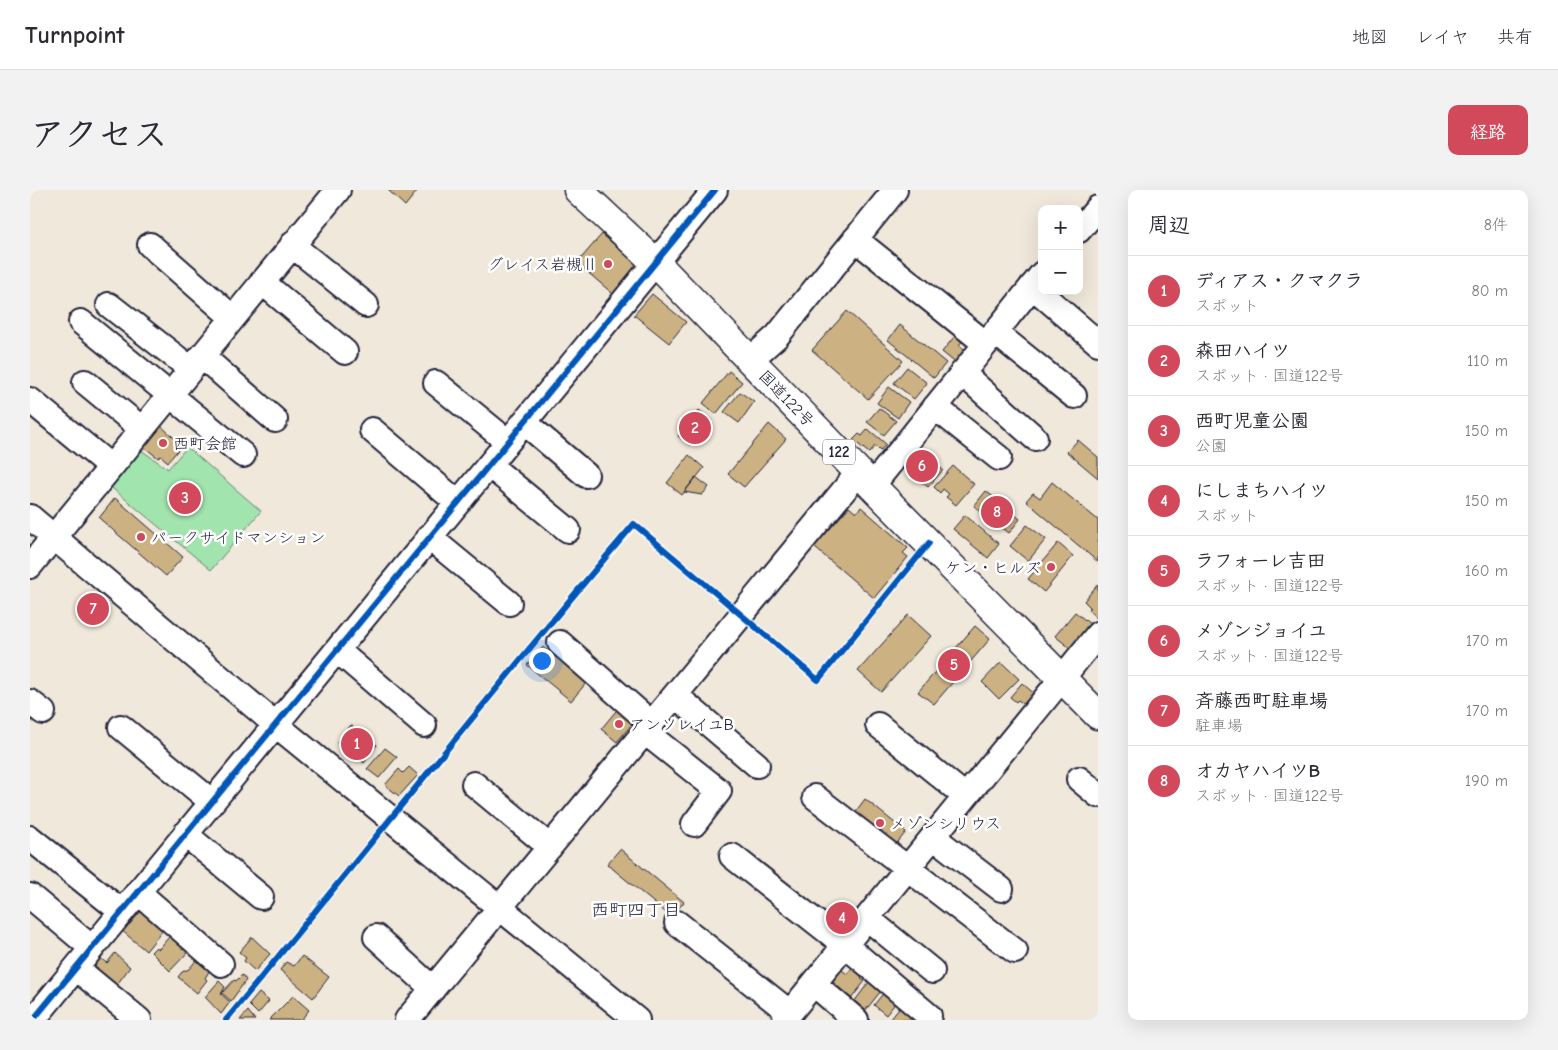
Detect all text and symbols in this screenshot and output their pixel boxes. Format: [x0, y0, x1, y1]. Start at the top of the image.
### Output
text: Turnpoint [25, 21, 124, 49]
text: 地図 [1352, 27, 1388, 48]
text: レイヤ [1416, 27, 1469, 48]
text: 共有 [1497, 27, 1533, 48]
button: 経路 [1448, 105, 1528, 155]
text: アクセス [30, 114, 168, 155]
map controls [1038, 205, 1083, 295]
button: + [1038, 205, 1083, 250]
text: 周辺 [1148, 213, 1190, 237]
text: 8件 [1484, 216, 1508, 234]
button: − [1038, 250, 1083, 295]
place label: グレイス岩槻Ⅱ [487, 256, 598, 274]
marker: グレイス岩槻Ⅱ [602, 258, 614, 270]
text: ディアス・クマクラ [1195, 270, 1363, 292]
text: 1 [1161, 282, 1167, 300]
text: 80 m [1471, 282, 1508, 300]
text: スポット [1195, 297, 1259, 315]
text: 森田ハイツ [1195, 340, 1290, 362]
text: 2 [1160, 352, 1168, 370]
text: 110 m [1467, 352, 1508, 370]
street label: 国道122号 [755, 367, 817, 431]
text: スポット · 国道122号 [1195, 367, 1344, 385]
pin: 2 [679, 409, 711, 447]
text: 西町児童公園 [1195, 410, 1309, 432]
text: 3 [1160, 422, 1168, 440]
text: 150 m [1465, 422, 1508, 440]
place label: 西町会館 [173, 435, 237, 453]
marker: 西町会館 [157, 437, 169, 449]
text: 公園 [1195, 437, 1227, 455]
road number: 122 [823, 440, 855, 464]
pin: 6 [906, 447, 938, 485]
pin: 3 [169, 479, 201, 517]
text: にしまちハイツ [1195, 480, 1328, 502]
text: 4 [1160, 492, 1168, 510]
text: 150 m [1465, 492, 1508, 510]
pin: 8 [981, 493, 1013, 531]
text: スポット [1195, 507, 1259, 525]
place label: パークサイドマンション [151, 529, 325, 547]
marker: パークサイドマンション [135, 531, 147, 543]
text: ラフォーレ吉田 [1195, 550, 1326, 572]
place label: ケン・ヒルズ [945, 559, 1041, 577]
marker: ケン・ヒルズ [1045, 561, 1057, 573]
text: 5 [1160, 562, 1168, 580]
text: 160 m [1465, 562, 1508, 580]
text: スポット · 国道122号 [1195, 577, 1344, 595]
pin: 7 [77, 590, 109, 628]
text: メゾンジョイユ [1195, 620, 1327, 642]
text: 6 [1160, 632, 1168, 650]
text: 170 m [1466, 632, 1508, 650]
pin: 5 [938, 646, 970, 684]
text: スポット · 国道122号 [1195, 647, 1344, 665]
your location [529, 648, 555, 674]
text: 斉藤西町駐車場 [1195, 690, 1328, 712]
text: 7 [1160, 702, 1168, 720]
text: 170 m [1466, 702, 1508, 720]
place label: アンソレイユB [629, 716, 734, 734]
text: 駐車場 [1195, 717, 1243, 735]
marker: アンソレイユB [613, 718, 625, 730]
pin: 1 [341, 725, 373, 763]
text: オカヤハイツB [1195, 760, 1320, 782]
text: 8 [1160, 772, 1168, 790]
text: 190 m [1465, 772, 1508, 790]
text: スポット · 国道122号 [1195, 787, 1344, 805]
place label: メゾンシリウス [890, 815, 1001, 833]
marker: メゾンシリウス [874, 817, 886, 829]
pin: 4 [826, 899, 858, 937]
district label: 西町四丁目 [591, 900, 681, 921]

